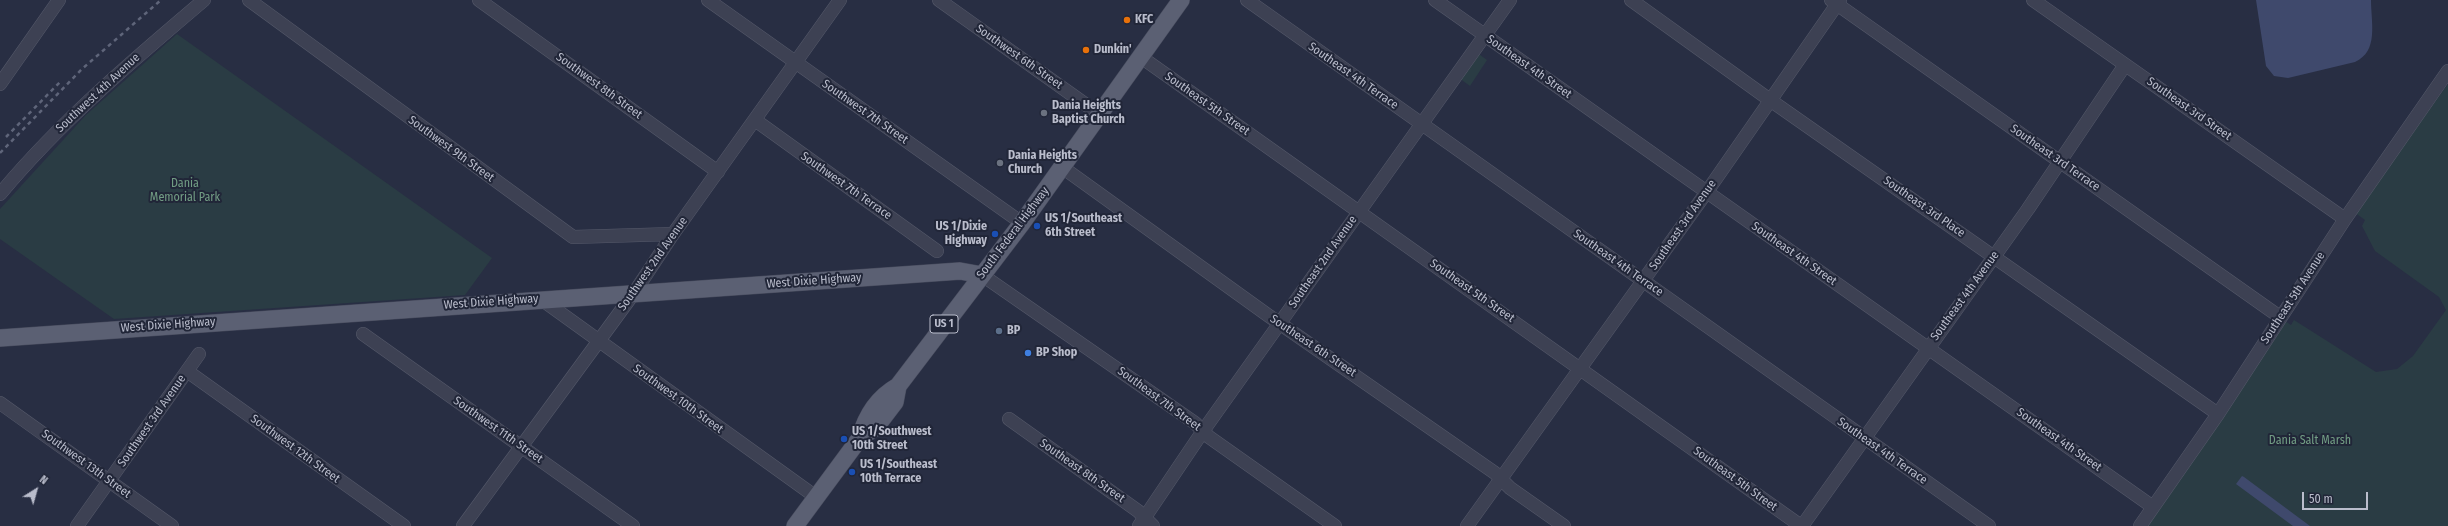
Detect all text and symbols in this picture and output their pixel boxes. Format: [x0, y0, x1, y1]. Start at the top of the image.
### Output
place label: KFC [1135, 13, 1153, 27]
marker: KFC [1122, 15, 1132, 25]
street label: Southwest 6th Street [973, 22, 1065, 92]
street label: Southeast 4th Street [1484, 32, 1574, 102]
street label: Southeast 4th Terrace [1305, 40, 1401, 112]
place label: Dunkin' [1094, 43, 1132, 57]
marker: Dunkin' [1081, 45, 1091, 55]
street label: Southwest 4th Avenue [53, 50, 143, 136]
street label: Southwest 8th Street [553, 50, 645, 122]
street label: Southeast 5th Street [1162, 69, 1252, 139]
street label: Southeast 3rd Street [2144, 74, 2234, 144]
street label: Southwest 7th Street [819, 77, 911, 147]
place label: Dania Heights Baptist Church [1052, 99, 1125, 127]
marker: Dania Heights Baptist Church [1039, 108, 1049, 118]
street label: Southwest 9th Street [405, 113, 497, 185]
street label: Southeast 3rd Terrace [2007, 122, 2103, 194]
street label: Southwest 7th Terrace [798, 149, 894, 223]
place label: Dania Heights Church [1008, 149, 1077, 177]
marker: Dania Heights Church [995, 158, 1005, 168]
street label: Southeast 3rd Place [1880, 173, 1968, 241]
park label: Dania Memorial Park [150, 177, 220, 205]
street label: Southeast 3rd Avenue [1646, 177, 1720, 273]
street label: South Federal Highway [974, 184, 1052, 282]
place label: US 1/Southeast 6th Street [1045, 212, 1122, 240]
street label: Southeast 2nd Avenue [1286, 213, 1360, 311]
street label: Southwest 2nd Avenue [615, 214, 691, 314]
street label: Southeast 4th Street [1749, 219, 1839, 289]
place label: US 1/Dixie Highway [936, 220, 987, 248]
marker: US 1/Southeast 6th Street [1032, 221, 1042, 231]
street label: Southeast 4th Terrace [1570, 227, 1666, 299]
marker: US 1/Dixie Highway [990, 229, 1000, 239]
street label: Southeast 4th Avenue [1928, 248, 2002, 344]
street label: Southeast 5th Avenue [2258, 249, 2328, 347]
street label: Southeast 5th Street [1427, 256, 1517, 326]
street label: West Dixie Highway [766, 271, 862, 291]
street label: West Dixie Highway [443, 292, 539, 312]
street label: Southeast 6th Street [1267, 312, 1359, 380]
street label: West Dixie Highway [120, 315, 216, 335]
road number: US 1 [930, 315, 958, 333]
place label: BP [1007, 324, 1020, 338]
marker: BP [994, 326, 1004, 336]
place label: BP Shop [1036, 346, 1077, 360]
marker: BP Shop [1023, 348, 1033, 358]
street label: Southwest 10th Street [630, 361, 726, 437]
street label: Southeast 7th Street [1114, 364, 1204, 434]
street label: Southwest 3rd Avenue [115, 372, 189, 470]
street label: Southwest 11th Street [450, 394, 546, 466]
street label: Southeast 4th Street [2014, 405, 2104, 475]
street label: Southwest 12th Street [247, 412, 343, 486]
street label: Southeast 4th Terrace [1834, 415, 1930, 487]
place label: US 1/Southwest 10th Street [852, 425, 932, 453]
street label: Southwest 13th Street [38, 427, 134, 501]
marker: US 1/Southwest 10th Street [839, 434, 849, 444]
park label: Dania Salt Marsh [2269, 434, 2351, 448]
street label: Southeast 8th Street [1037, 436, 1127, 506]
street label: Southeast 5th Street [1690, 444, 1780, 514]
place label: US 1/Southeast 10th Terrace [860, 458, 937, 486]
marker: US 1/Southeast 10th Terrace [847, 467, 857, 477]
north arrow [16, 470, 56, 510]
text: N [37, 473, 50, 487]
scale bar [2304, 484, 2370, 510]
text: 50 m [2309, 492, 2333, 506]

